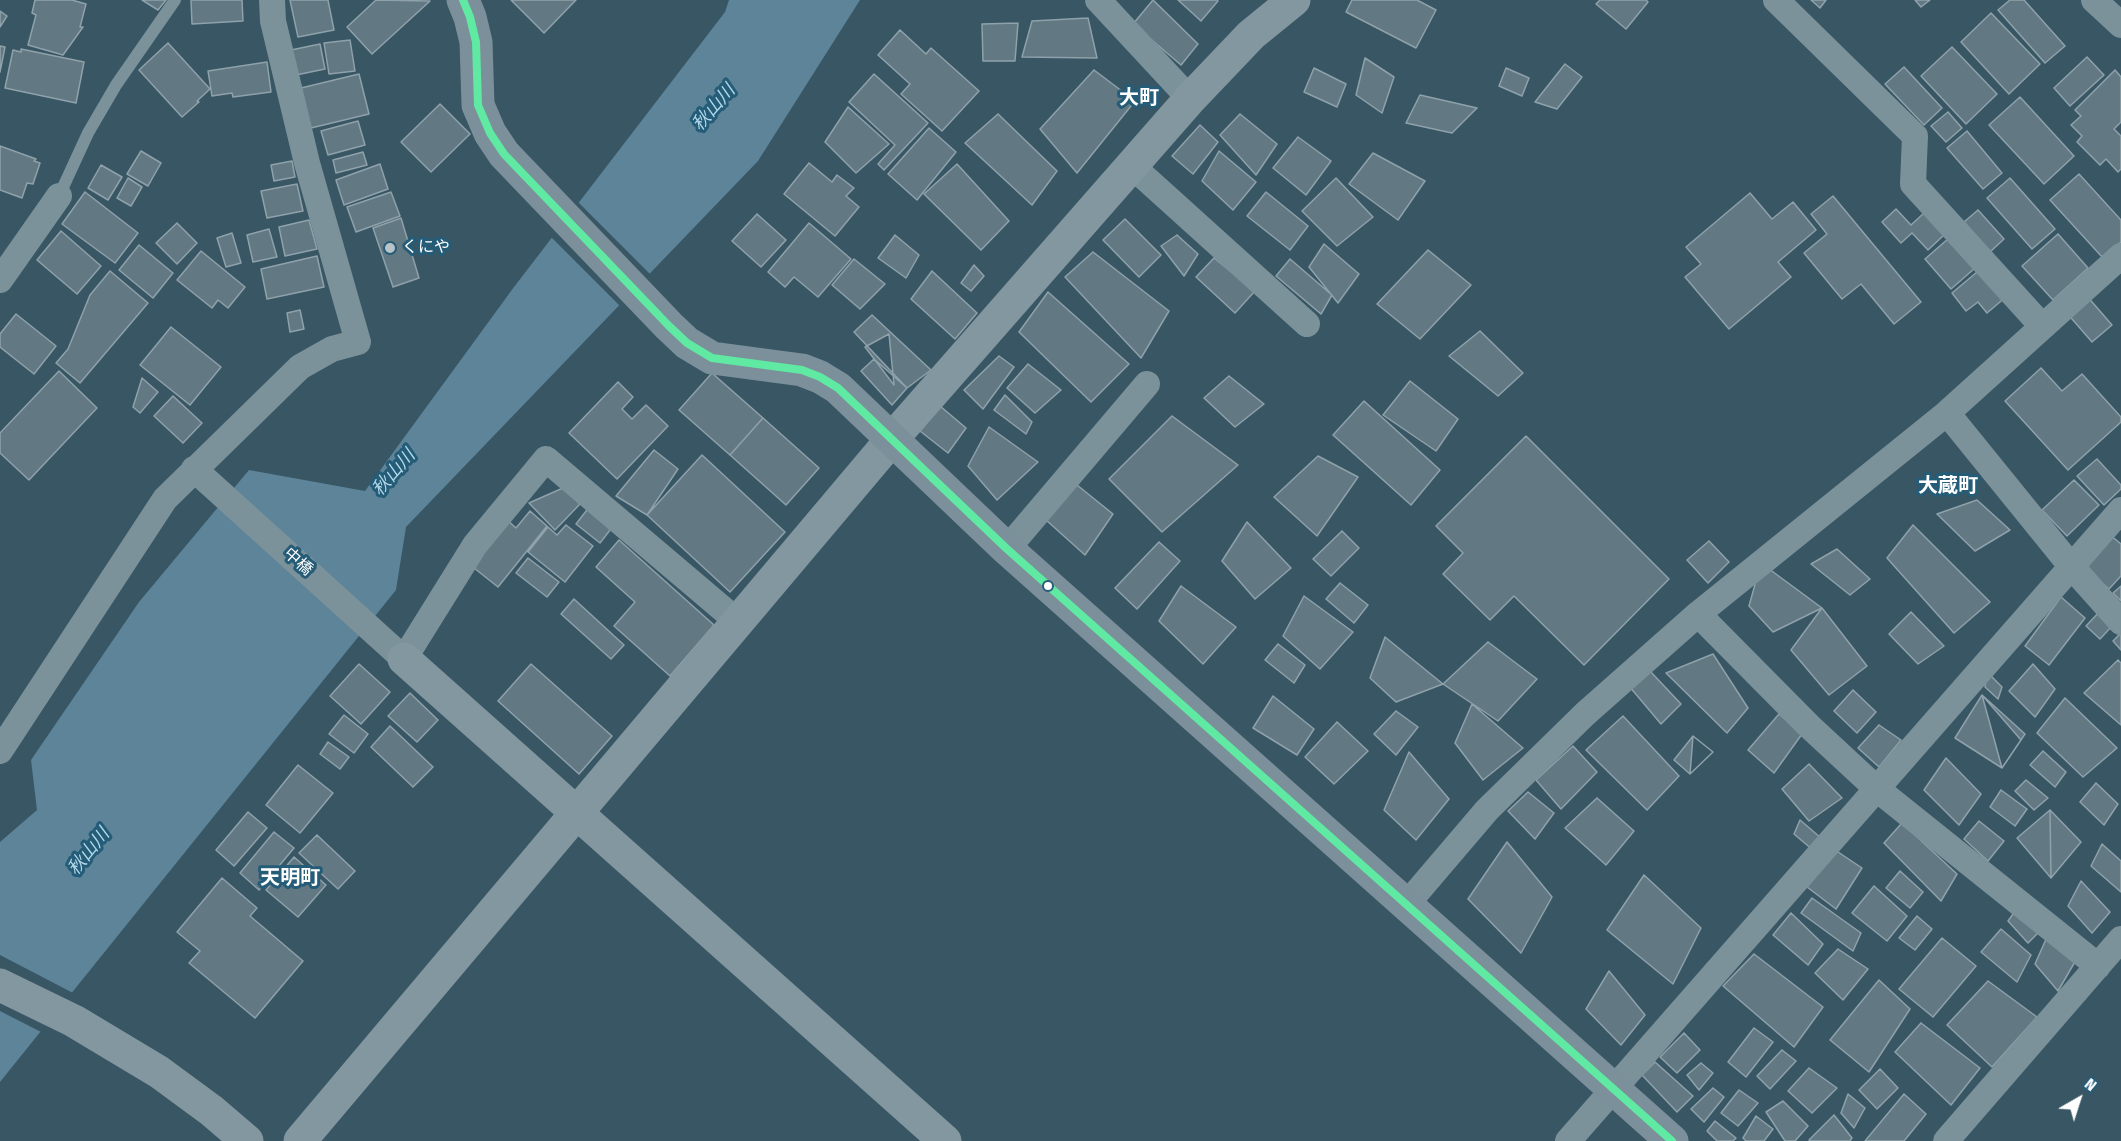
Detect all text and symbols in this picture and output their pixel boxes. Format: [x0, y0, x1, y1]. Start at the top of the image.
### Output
water label: 秋山川 [688, 81, 740, 135]
district label: 大町 [1119, 86, 1159, 110]
place label: くにや [402, 238, 450, 258]
marker: くにや [383, 241, 397, 255]
water label: 秋山川 [368, 446, 420, 500]
district label: 大蔵町 [1918, 474, 1978, 498]
street label: 中橋 [280, 544, 316, 580]
unlabelled marker [1042, 580, 1054, 592]
water label: 秋山川 [64, 824, 114, 880]
district label: 天明町 [260, 866, 320, 890]
north arrow [2049, 1069, 2109, 1129]
text: N [2081, 1074, 2100, 1095]

